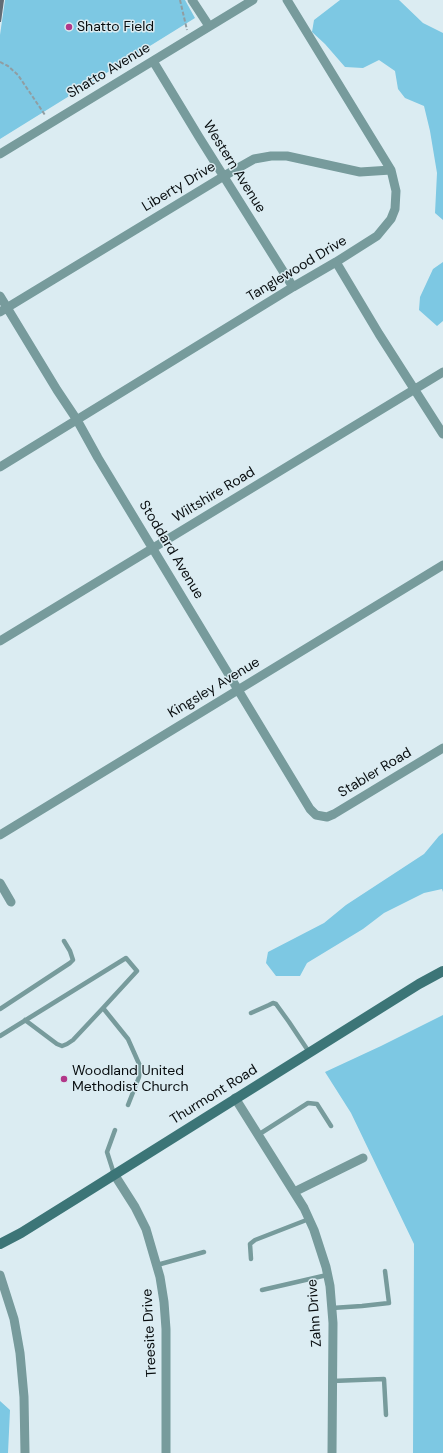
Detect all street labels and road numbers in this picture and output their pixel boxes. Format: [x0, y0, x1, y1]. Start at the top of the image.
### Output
street label: Shatto Avenue [64, 40, 154, 102]
street label: Western Avenue [199, 118, 269, 216]
street label: Liberty Drive [139, 158, 219, 216]
street label: Tanglewood Drive [244, 233, 350, 305]
street label: Wiltshire Road [170, 464, 258, 526]
street label: Stoddard Avenue [135, 498, 207, 602]
street label: Kingsley Avenue [165, 654, 263, 722]
street label: Stabler Road [335, 745, 415, 801]
street label: Thurmont Road [167, 1061, 261, 1129]
street label: Zahn Drive [304, 1278, 326, 1348]
street label: Treesite Drive [139, 1288, 161, 1378]

